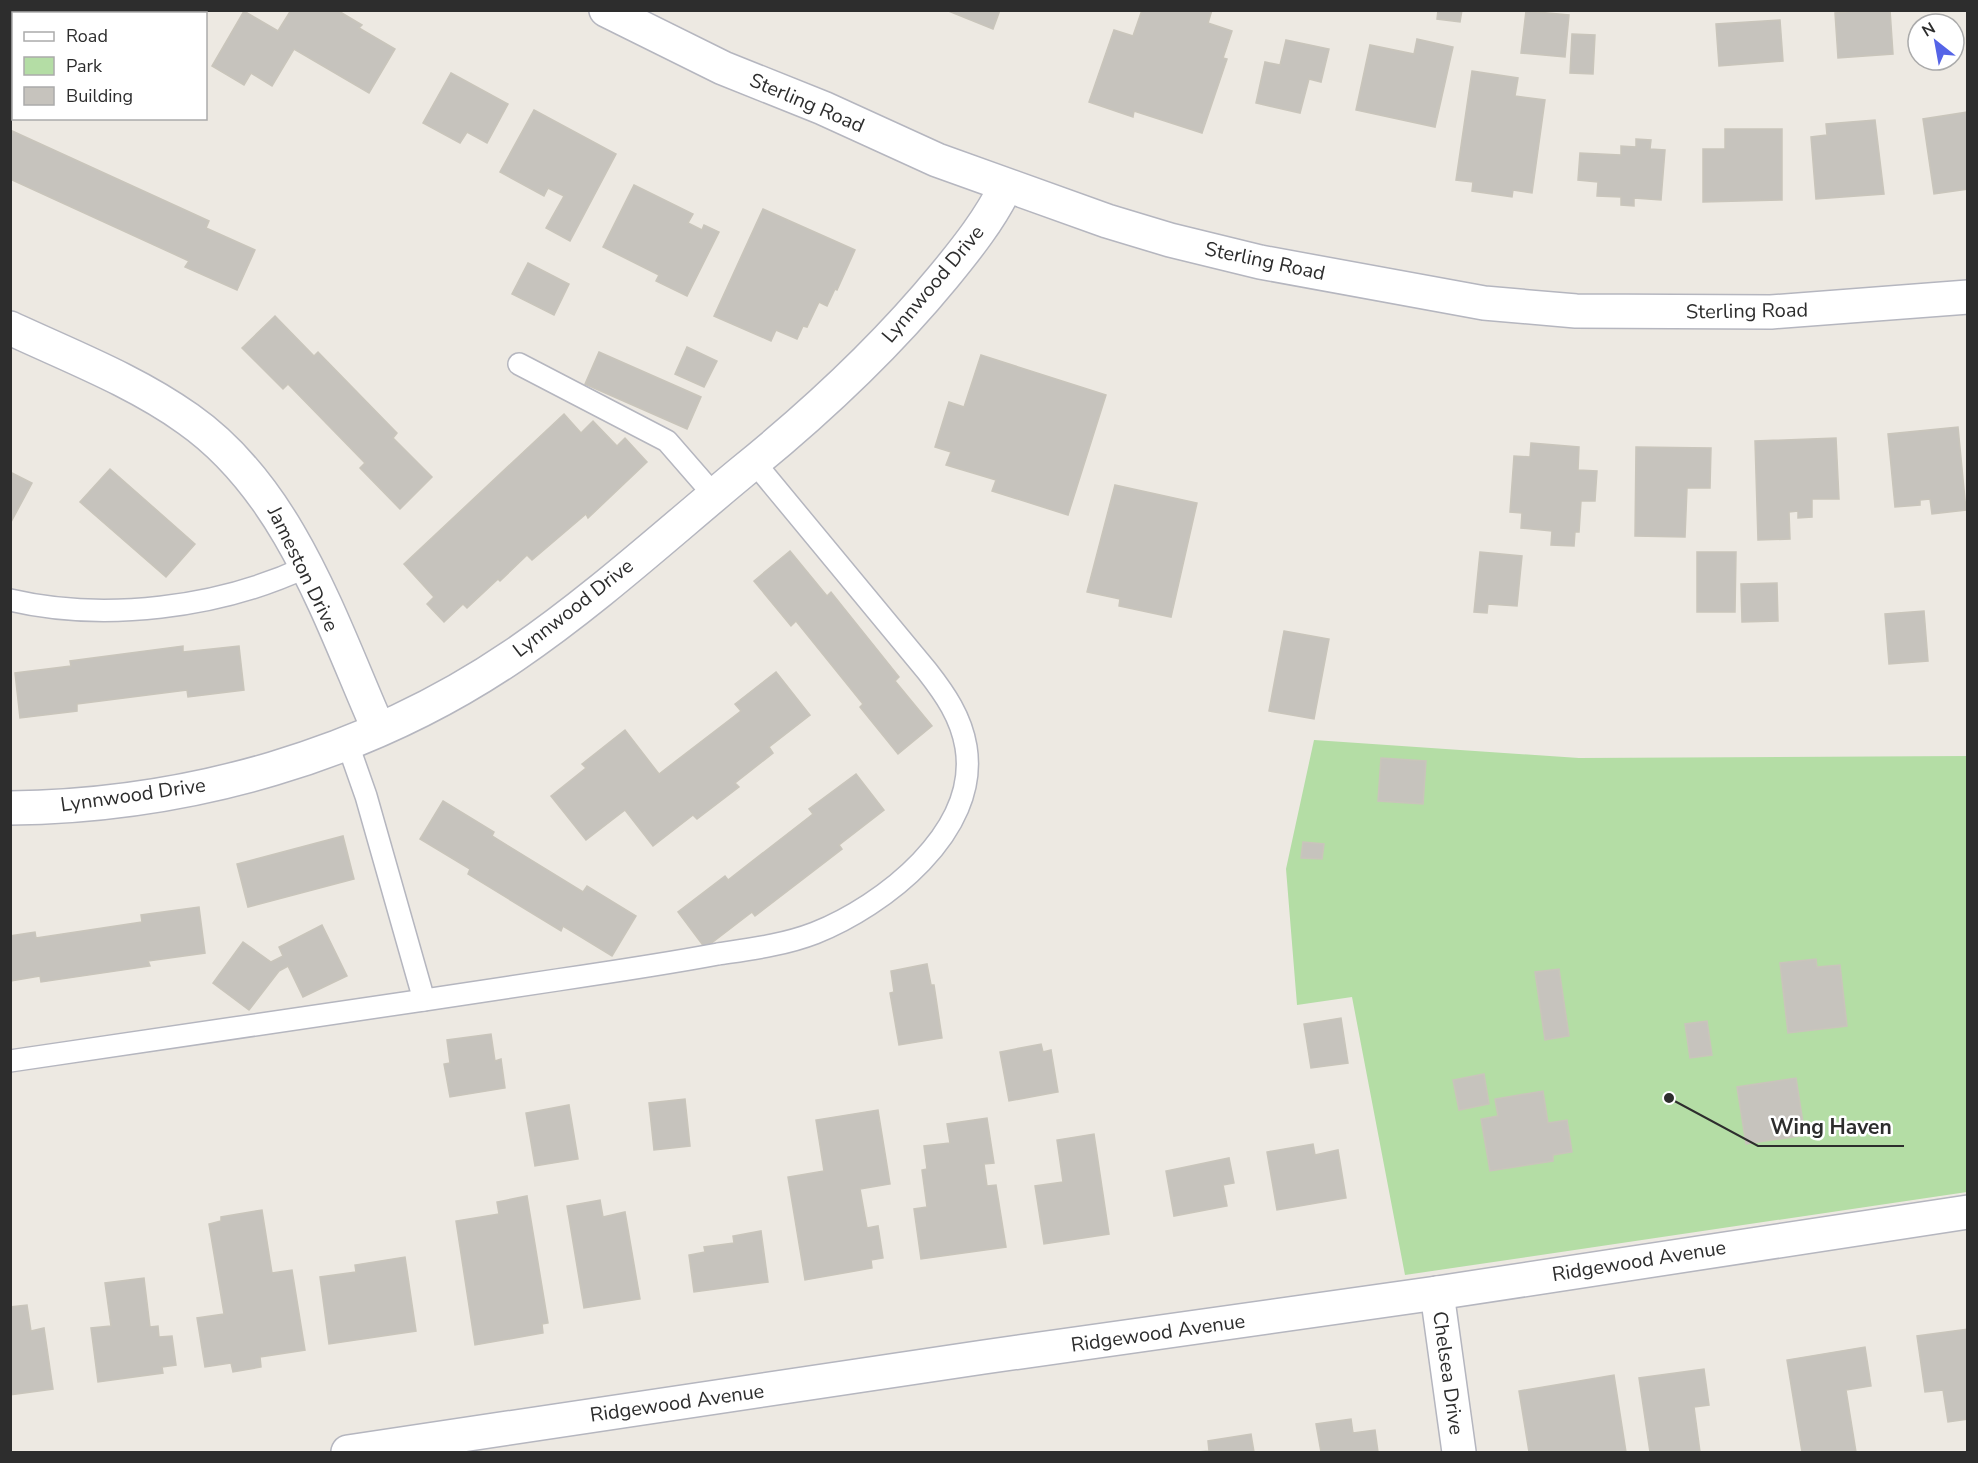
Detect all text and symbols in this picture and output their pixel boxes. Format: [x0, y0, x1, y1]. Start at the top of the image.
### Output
legend [12, 12, 207, 120]
north arrow [1906, 12, 1966, 72]
text: N [1918, 17, 1940, 43]
text: Road [66, 24, 108, 48]
text: Park [66, 54, 103, 78]
street label: Sterling Road [745, 67, 869, 139]
text: Building [66, 84, 133, 108]
street label: Lynnwood Drive [876, 219, 990, 349]
street label: Sterling Road [1202, 235, 1328, 287]
street label: Sterling Road [1686, 296, 1808, 326]
street label: Jameston Drive [261, 501, 345, 636]
street label: Lynnwood Drive [507, 552, 639, 664]
street label: Lynnwood Drive [59, 771, 207, 819]
callout: Wing Haven [1758, 1107, 1904, 1146]
text: Wing Haven [1770, 1113, 1892, 1141]
street label: Ridgewood Avenue [1550, 1234, 1728, 1288]
street label: Ridgewood Avenue [1069, 1307, 1247, 1359]
street label: Chelsea Drive [1426, 1309, 1470, 1437]
street label: Ridgewood Avenue [588, 1377, 766, 1429]

